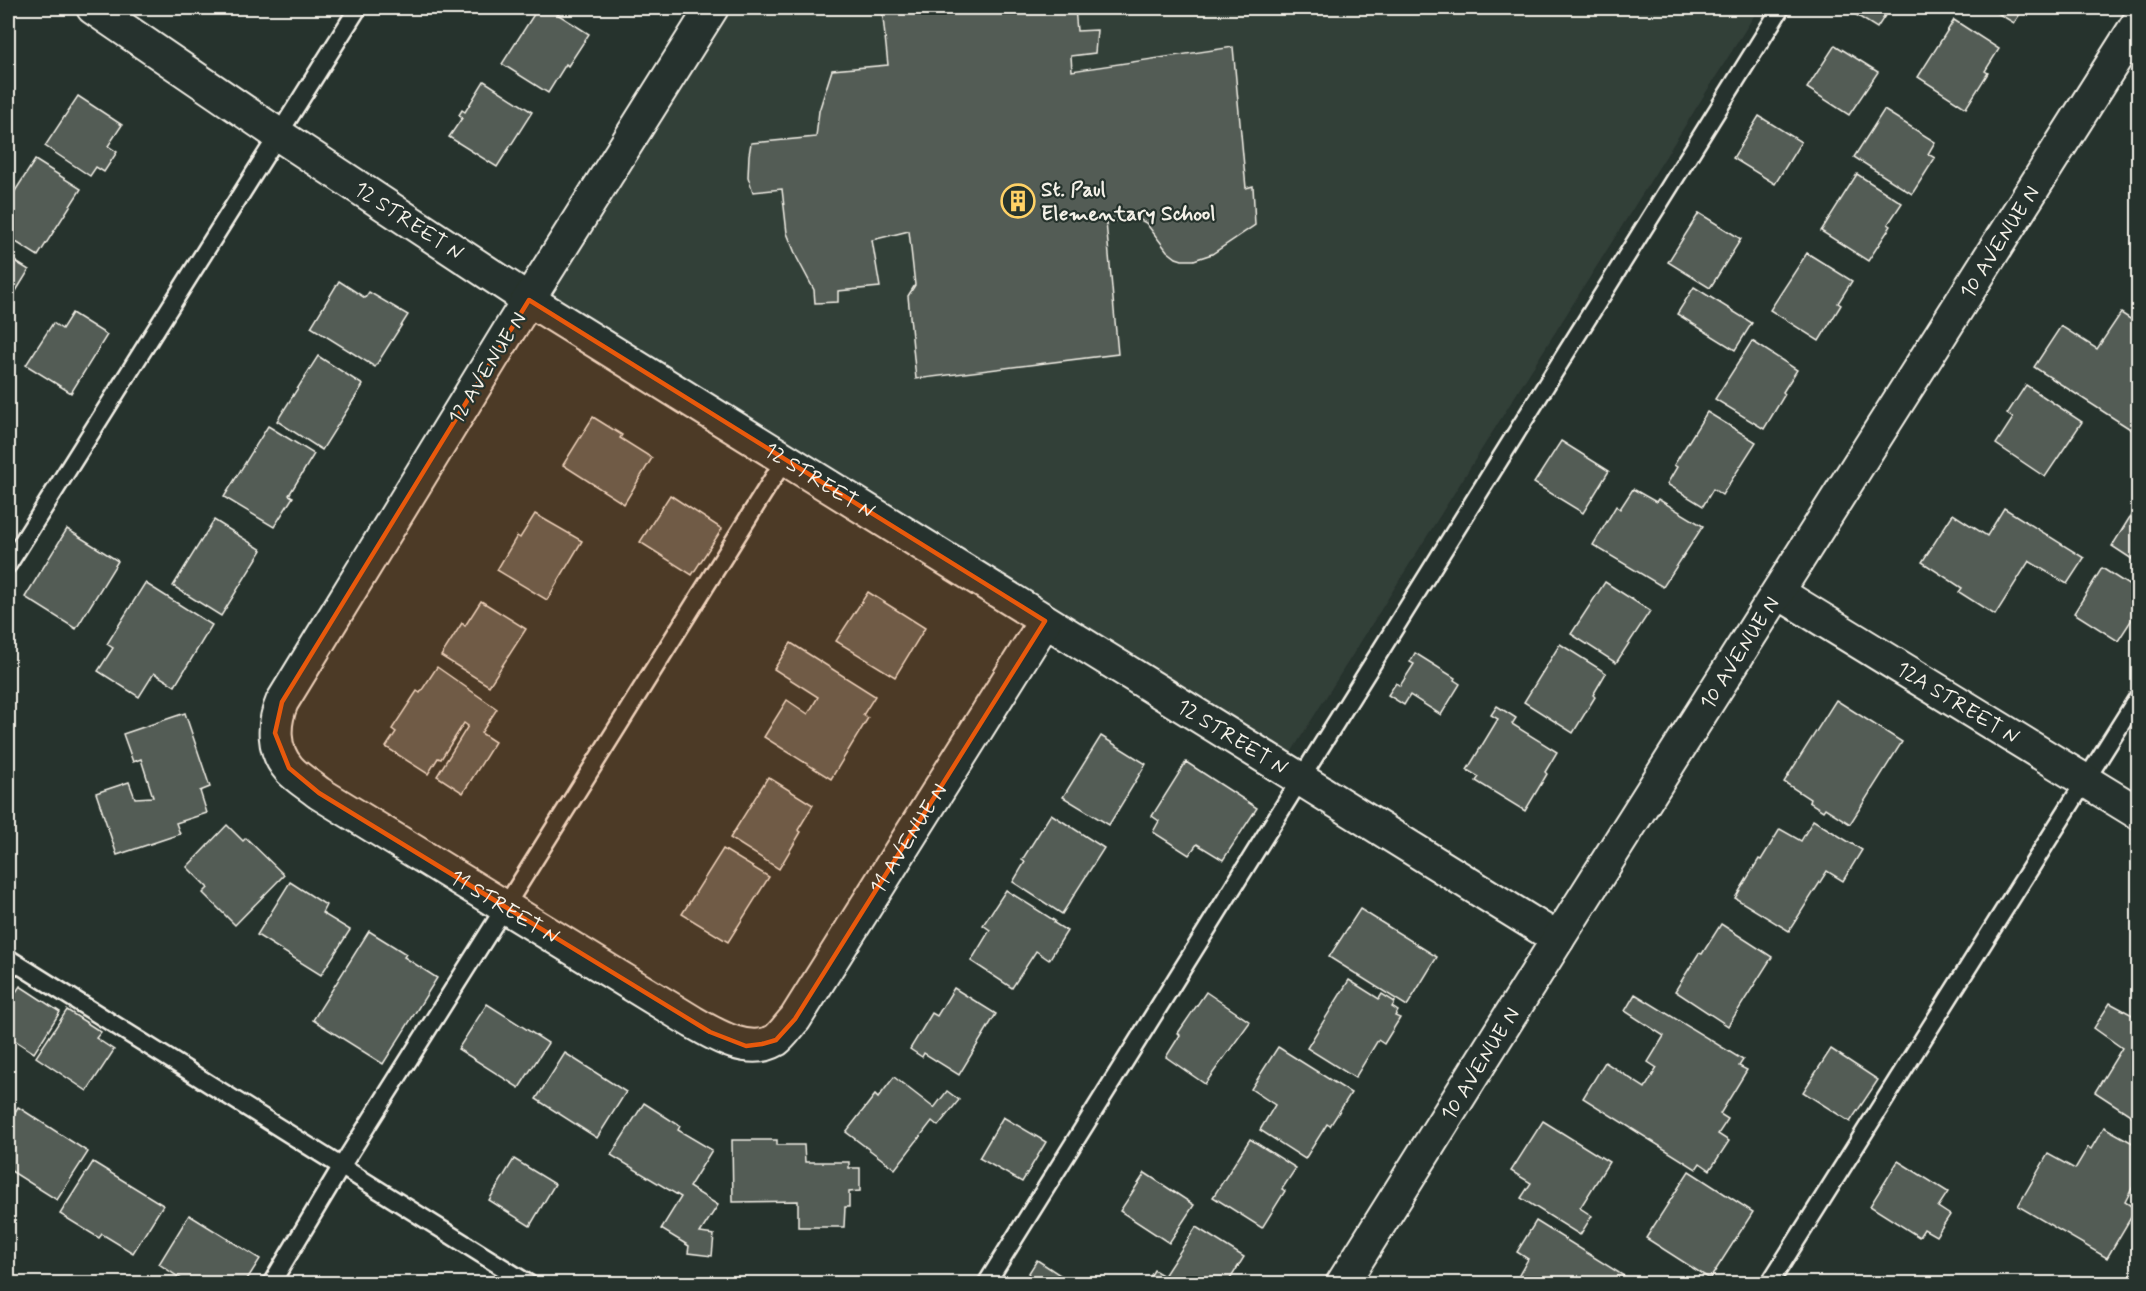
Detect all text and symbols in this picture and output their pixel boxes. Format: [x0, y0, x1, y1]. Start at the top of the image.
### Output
street label: 12 STREET N [348, 175, 469, 268]
place label: St. Paul Elementary School [1041, 176, 1216, 228]
street label: 10 AVENUE N [1954, 181, 2046, 304]
building icon: St. Paul Elementary School [1000, 183, 1036, 219]
street label: 12 AVENUE N [442, 307, 534, 430]
street label: 12 STREET N [759, 436, 880, 526]
street label: 10 AVENUE N [1694, 591, 1786, 715]
street label: 12A STREET N [1891, 655, 2024, 752]
street label: 12 STREET N [1171, 693, 1293, 783]
street label: 11 AVENUE N [864, 779, 954, 900]
street label: 11 STREET N [444, 864, 564, 952]
street label: 10 AVENUE N [1435, 1002, 1527, 1126]

